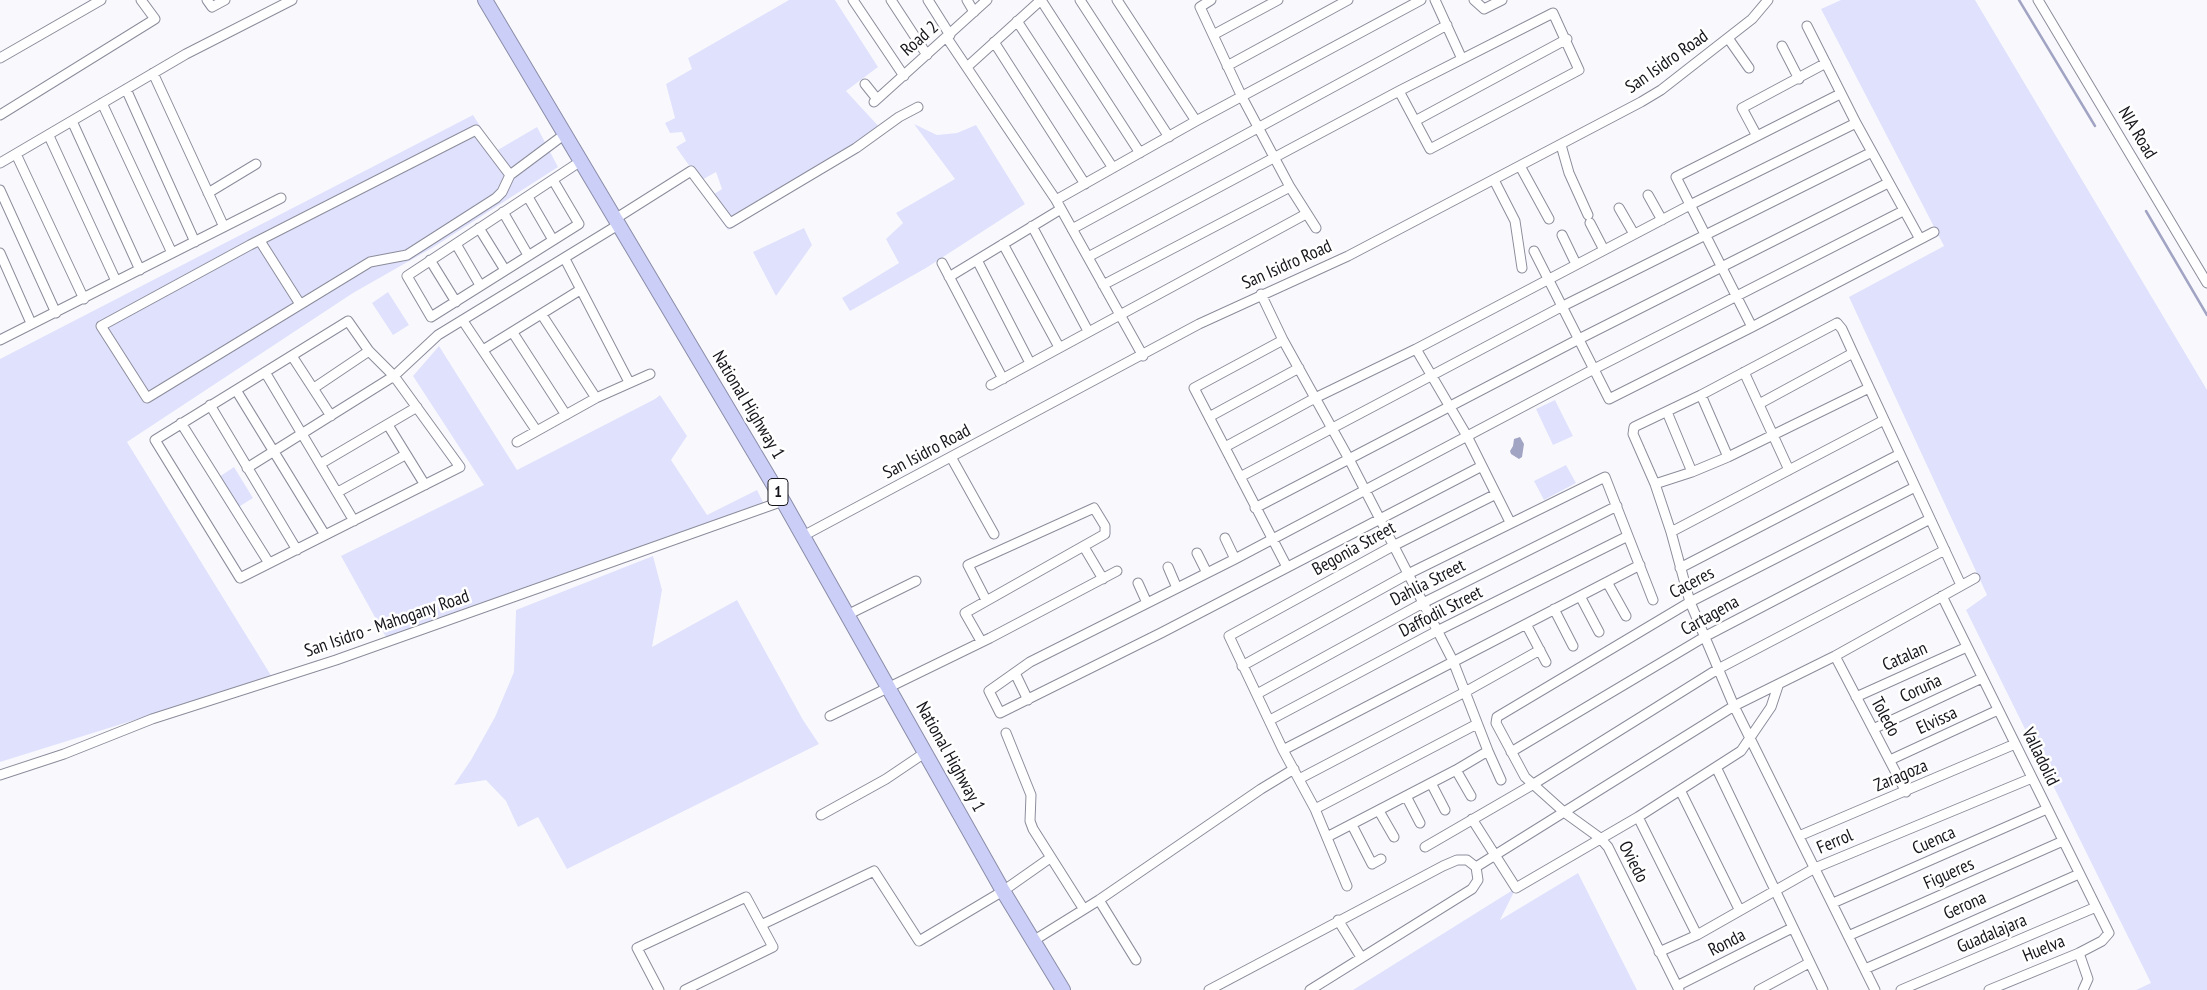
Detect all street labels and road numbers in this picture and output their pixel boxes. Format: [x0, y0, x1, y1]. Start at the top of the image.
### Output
street label: Road 2 [897, 17, 943, 61]
street label: San Isidro Road [1622, 26, 1712, 98]
street label: NIA Road [2113, 103, 2161, 163]
street label: San Isidro Road [1239, 236, 1335, 294]
street label: National Highway 1 [707, 347, 789, 463]
street label: San Isidro Road [880, 420, 974, 484]
road number: 1 [768, 478, 788, 506]
street label: Begonia Street [1309, 517, 1399, 581]
street label: Dahlia Street [1387, 555, 1469, 611]
street label: Caceres [1666, 562, 1718, 604]
street label: Daffodil Street [1396, 582, 1486, 642]
street label: San Isidro - Mahogany Road [302, 586, 472, 662]
street label: Cartagena [1677, 591, 1743, 641]
street label: Catalan [1879, 638, 1931, 676]
street label: Coruña [1897, 670, 1945, 708]
street label: Toledo [1866, 694, 1904, 740]
street label: National Highway 1 [911, 698, 989, 816]
street label: Elvissa [1913, 702, 1961, 740]
street label: Valladolid [2017, 724, 2063, 790]
street label: Zaragoza [1871, 755, 1931, 797]
street label: Cuenca [1909, 822, 1959, 860]
street label: Ferrol [1814, 825, 1856, 859]
street label: Oviedo [1613, 838, 1653, 886]
street label: Figueres [1920, 853, 1978, 895]
street label: Gerona [1940, 887, 1990, 925]
street label: Guadalajara [1954, 910, 2030, 958]
street label: Ronda [1705, 925, 1749, 961]
street label: Huelva [2020, 931, 2068, 967]

